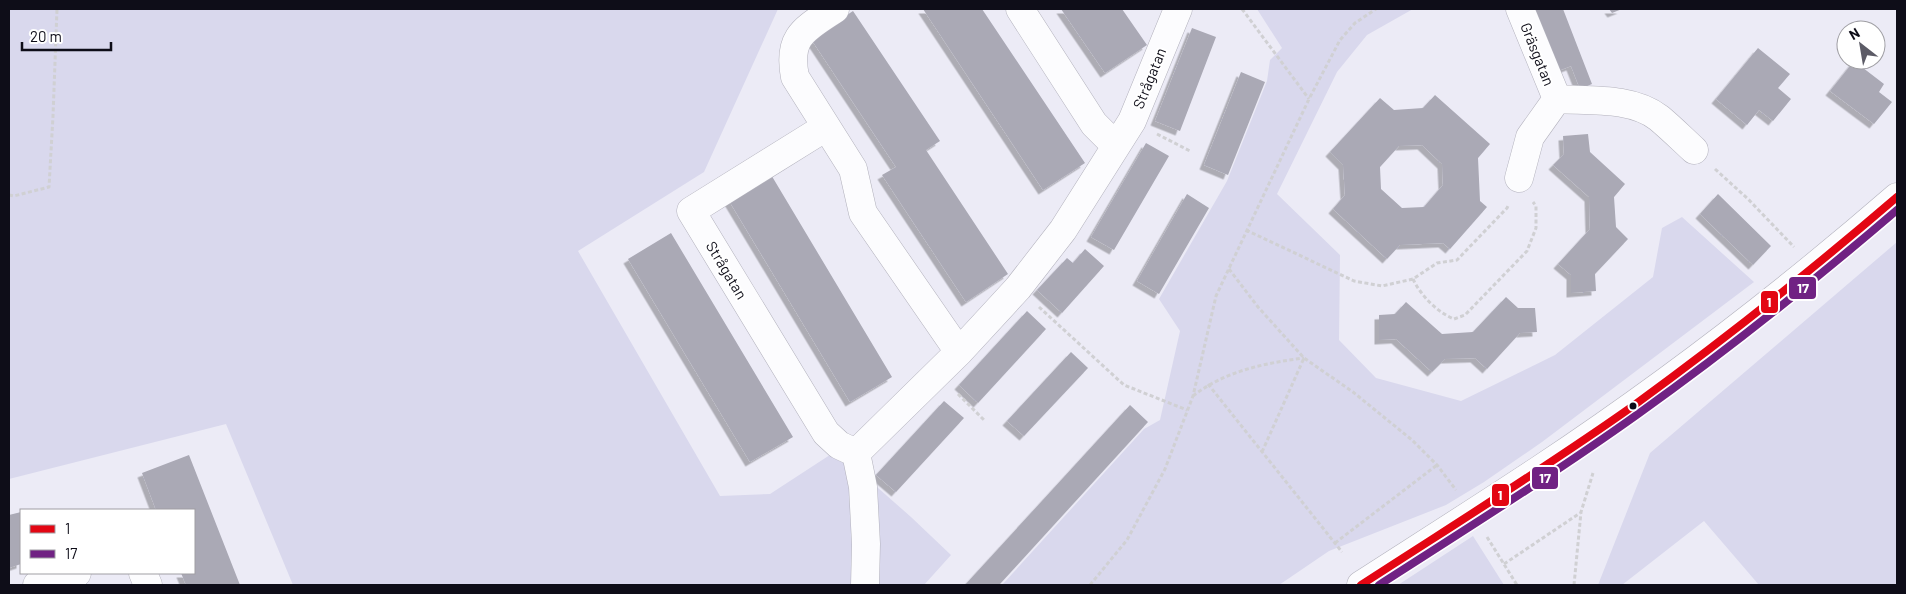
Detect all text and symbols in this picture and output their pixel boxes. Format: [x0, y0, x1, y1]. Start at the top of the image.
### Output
scale bar [22, 20, 111, 52]
street label: Gräsgatan [1517, 20, 1559, 88]
north arrow [1836, 20, 1886, 70]
text: N [1846, 24, 1862, 43]
text: 20 m [30, 27, 62, 45]
street label: Strågatan [1129, 45, 1169, 111]
street label: Strågatan [703, 238, 751, 302]
line badge: 17 [1788, 276, 1817, 300]
text: 17 [1797, 279, 1809, 296]
line badge: 1 [1760, 290, 1779, 314]
text: 1 [1767, 293, 1772, 310]
unlabelled marker [1628, 401, 1638, 411]
line badge: 17 [1531, 466, 1559, 490]
text: 17 [1539, 469, 1551, 486]
line badge: 1 [1491, 483, 1510, 507]
text: 1 [1498, 486, 1503, 503]
legend [20, 509, 195, 574]
text: 1 [65, 519, 70, 537]
text: 17 [65, 544, 77, 562]

